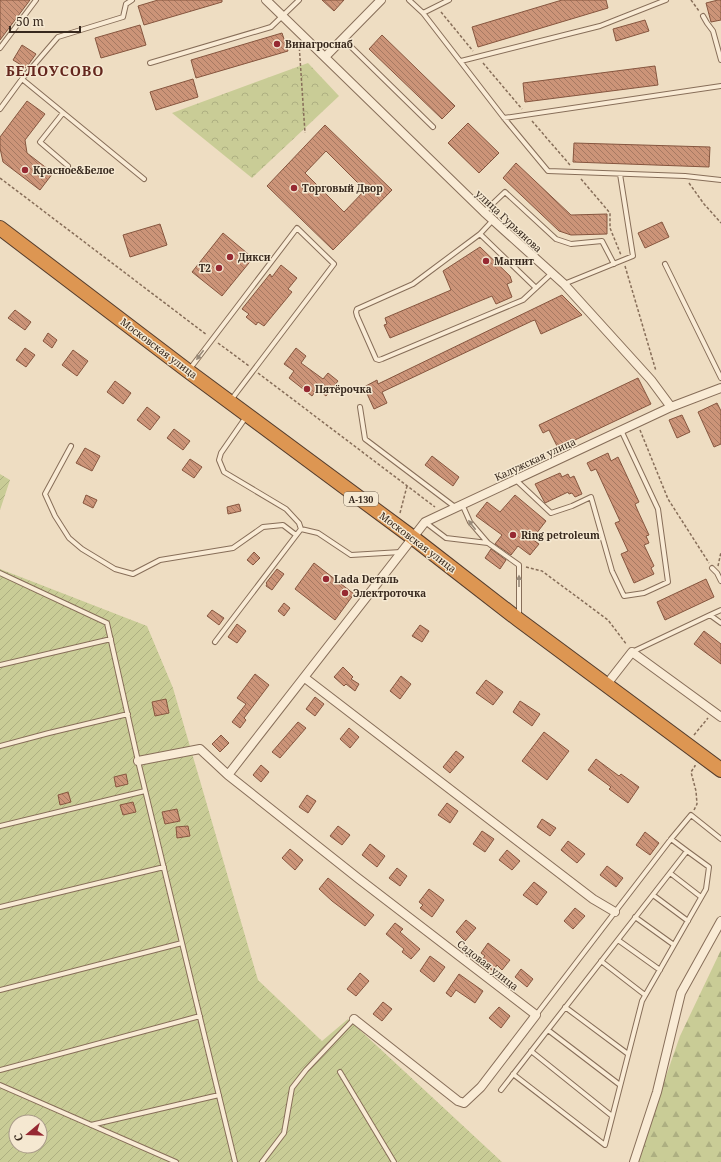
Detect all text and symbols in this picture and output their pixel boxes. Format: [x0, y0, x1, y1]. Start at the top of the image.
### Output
scale bar [10, 8, 80, 34]
text: 50 m [16, 13, 44, 30]
place label: Винагроснаб [285, 37, 353, 51]
marker: Винагроснаб [272, 39, 282, 49]
district label: БЕЛОУСОВО [6, 61, 104, 80]
place label: Красное&Белое [33, 163, 115, 177]
marker: Красное&Белое [20, 165, 30, 175]
place label: Торговый Двор [302, 181, 383, 195]
marker: Торговый Двор [289, 183, 299, 193]
street label: улица Гурьянова [473, 187, 545, 256]
place label: Дикси [238, 250, 271, 264]
marker: Дикси [225, 252, 235, 262]
place label: Магнит [494, 254, 534, 268]
marker: Магнит [481, 256, 491, 266]
place label: T2 [199, 261, 211, 275]
marker: T2 [214, 263, 224, 273]
street label: Московская улица [118, 314, 201, 382]
one-way arrow [197, 350, 205, 360]
place label: Пятёрочка [315, 382, 372, 396]
marker: Пятёрочка [302, 384, 312, 394]
street label: Калужская улица [492, 434, 578, 484]
road number: А-130 [344, 492, 378, 506]
street label: Московская улица [377, 508, 460, 576]
one-way arrow [468, 519, 477, 530]
place label: Ring petroleum [521, 528, 600, 542]
marker: Ring petroleum [508, 530, 518, 540]
place label: Lada Dеталь [334, 572, 399, 586]
marker: Lada Dеталь [321, 574, 331, 584]
one-way arrow [516, 574, 522, 587]
place label: Электроточка [353, 586, 426, 600]
marker: Электроточка [340, 588, 350, 598]
street label: Садовая улица [454, 937, 522, 994]
north arrow [8, 1114, 48, 1154]
text: С [10, 1132, 26, 1143]

